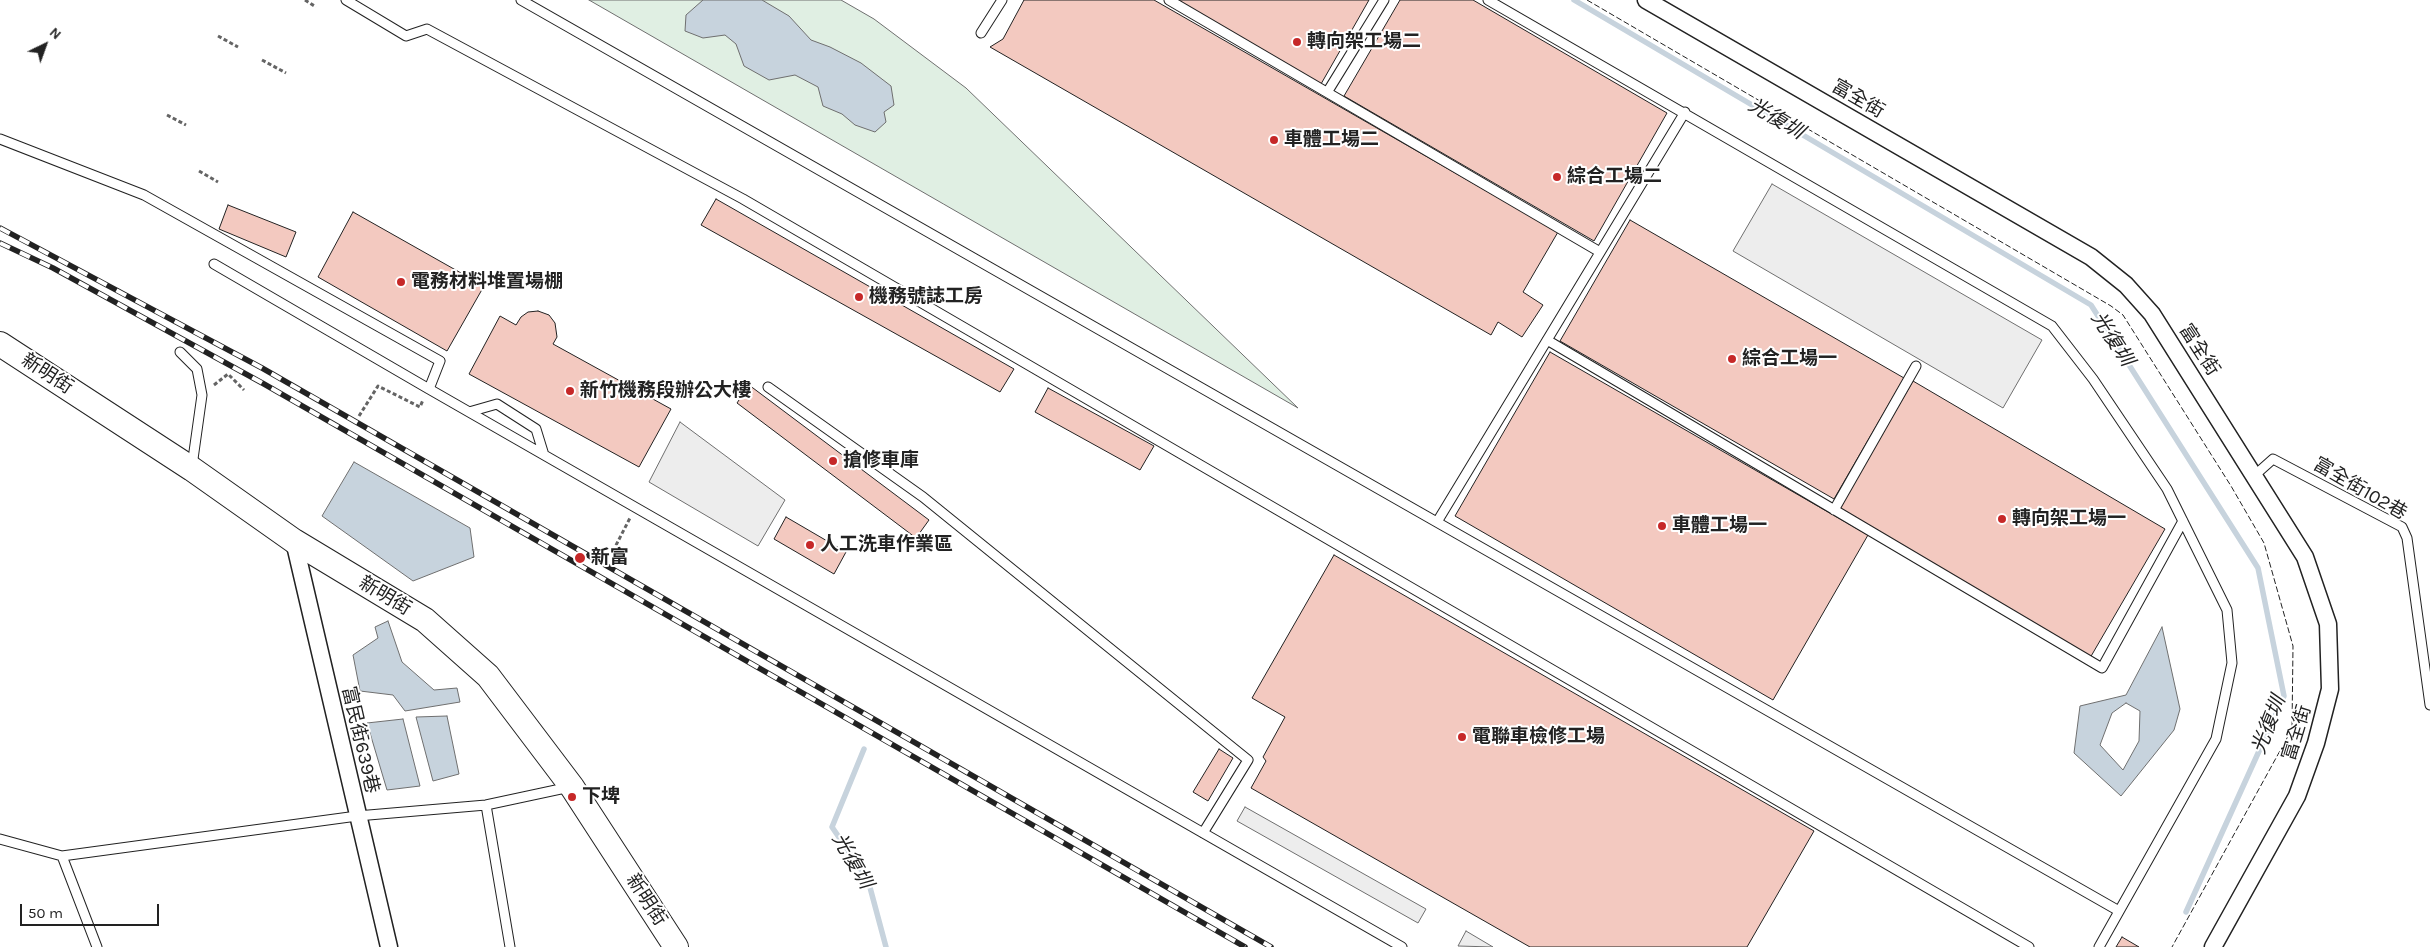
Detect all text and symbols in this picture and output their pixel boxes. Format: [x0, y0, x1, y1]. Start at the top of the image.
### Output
north arrow [20, 20, 70, 70]
text: N [46, 24, 65, 43]
place label: 轉向架工場二 [1307, 31, 1421, 53]
marker: 轉向架工場二 [1291, 36, 1303, 48]
street label: 富全街 [1828, 75, 1888, 123]
water label: 光復圳 [1744, 93, 1808, 145]
place label: 車體工場二 [1284, 129, 1379, 151]
marker: 車體工場二 [1268, 134, 1280, 146]
place label: 綜合工場二 [1567, 166, 1662, 188]
marker: 綜合工場二 [1551, 171, 1563, 183]
place label: 電務材料堆置場棚 [411, 271, 563, 293]
marker: 電務材料堆置場棚 [395, 276, 407, 288]
place label: 機務號誌工房 [869, 286, 983, 308]
marker: 機務號誌工房 [853, 291, 865, 303]
water label: 光復圳 [2086, 307, 2138, 371]
street label: 富全街 [2174, 320, 2224, 380]
place label: 綜合工場一 [1742, 348, 1837, 370]
street label: 新明街 [17, 349, 77, 399]
marker: 綜合工場一 [1726, 353, 1738, 365]
place label: 新竹機務段辦公大樓 [580, 380, 751, 402]
marker: 新竹機務段辦公大樓 [564, 385, 576, 397]
place label: 搶修車庫 [843, 450, 919, 472]
street label: 富全街102巷 [2309, 453, 2411, 525]
marker: 搶修車庫 [827, 455, 839, 467]
place label: 轉向架工場一 [2012, 508, 2126, 530]
marker: 轉向架工場一 [1996, 513, 2008, 525]
place label: 車體工場一 [1672, 515, 1767, 537]
marker: 車體工場一 [1656, 520, 1668, 532]
place label: 人工洗車作業區 [820, 534, 953, 556]
marker: 人工洗車作業區 [804, 539, 816, 551]
place label: 新富 [591, 547, 629, 569]
marker: 新富 [573, 551, 587, 565]
street label: 新明街 [355, 572, 415, 620]
street label: 富民街639巷 [337, 684, 383, 796]
water label: 光復圳 [2247, 693, 2291, 757]
street label: 富全街 [2278, 702, 2316, 764]
place label: 電聯車檢修工場 [1472, 726, 1605, 748]
marker: 電聯車檢修工場 [1456, 731, 1468, 743]
place label: 下埤 [582, 786, 620, 808]
marker: 下埤 [566, 791, 578, 803]
water label: 光復圳 [827, 829, 877, 893]
street label: 新明街 [621, 870, 671, 930]
scale bar [22, 894, 161, 926]
text: 50 m [28, 904, 63, 922]

